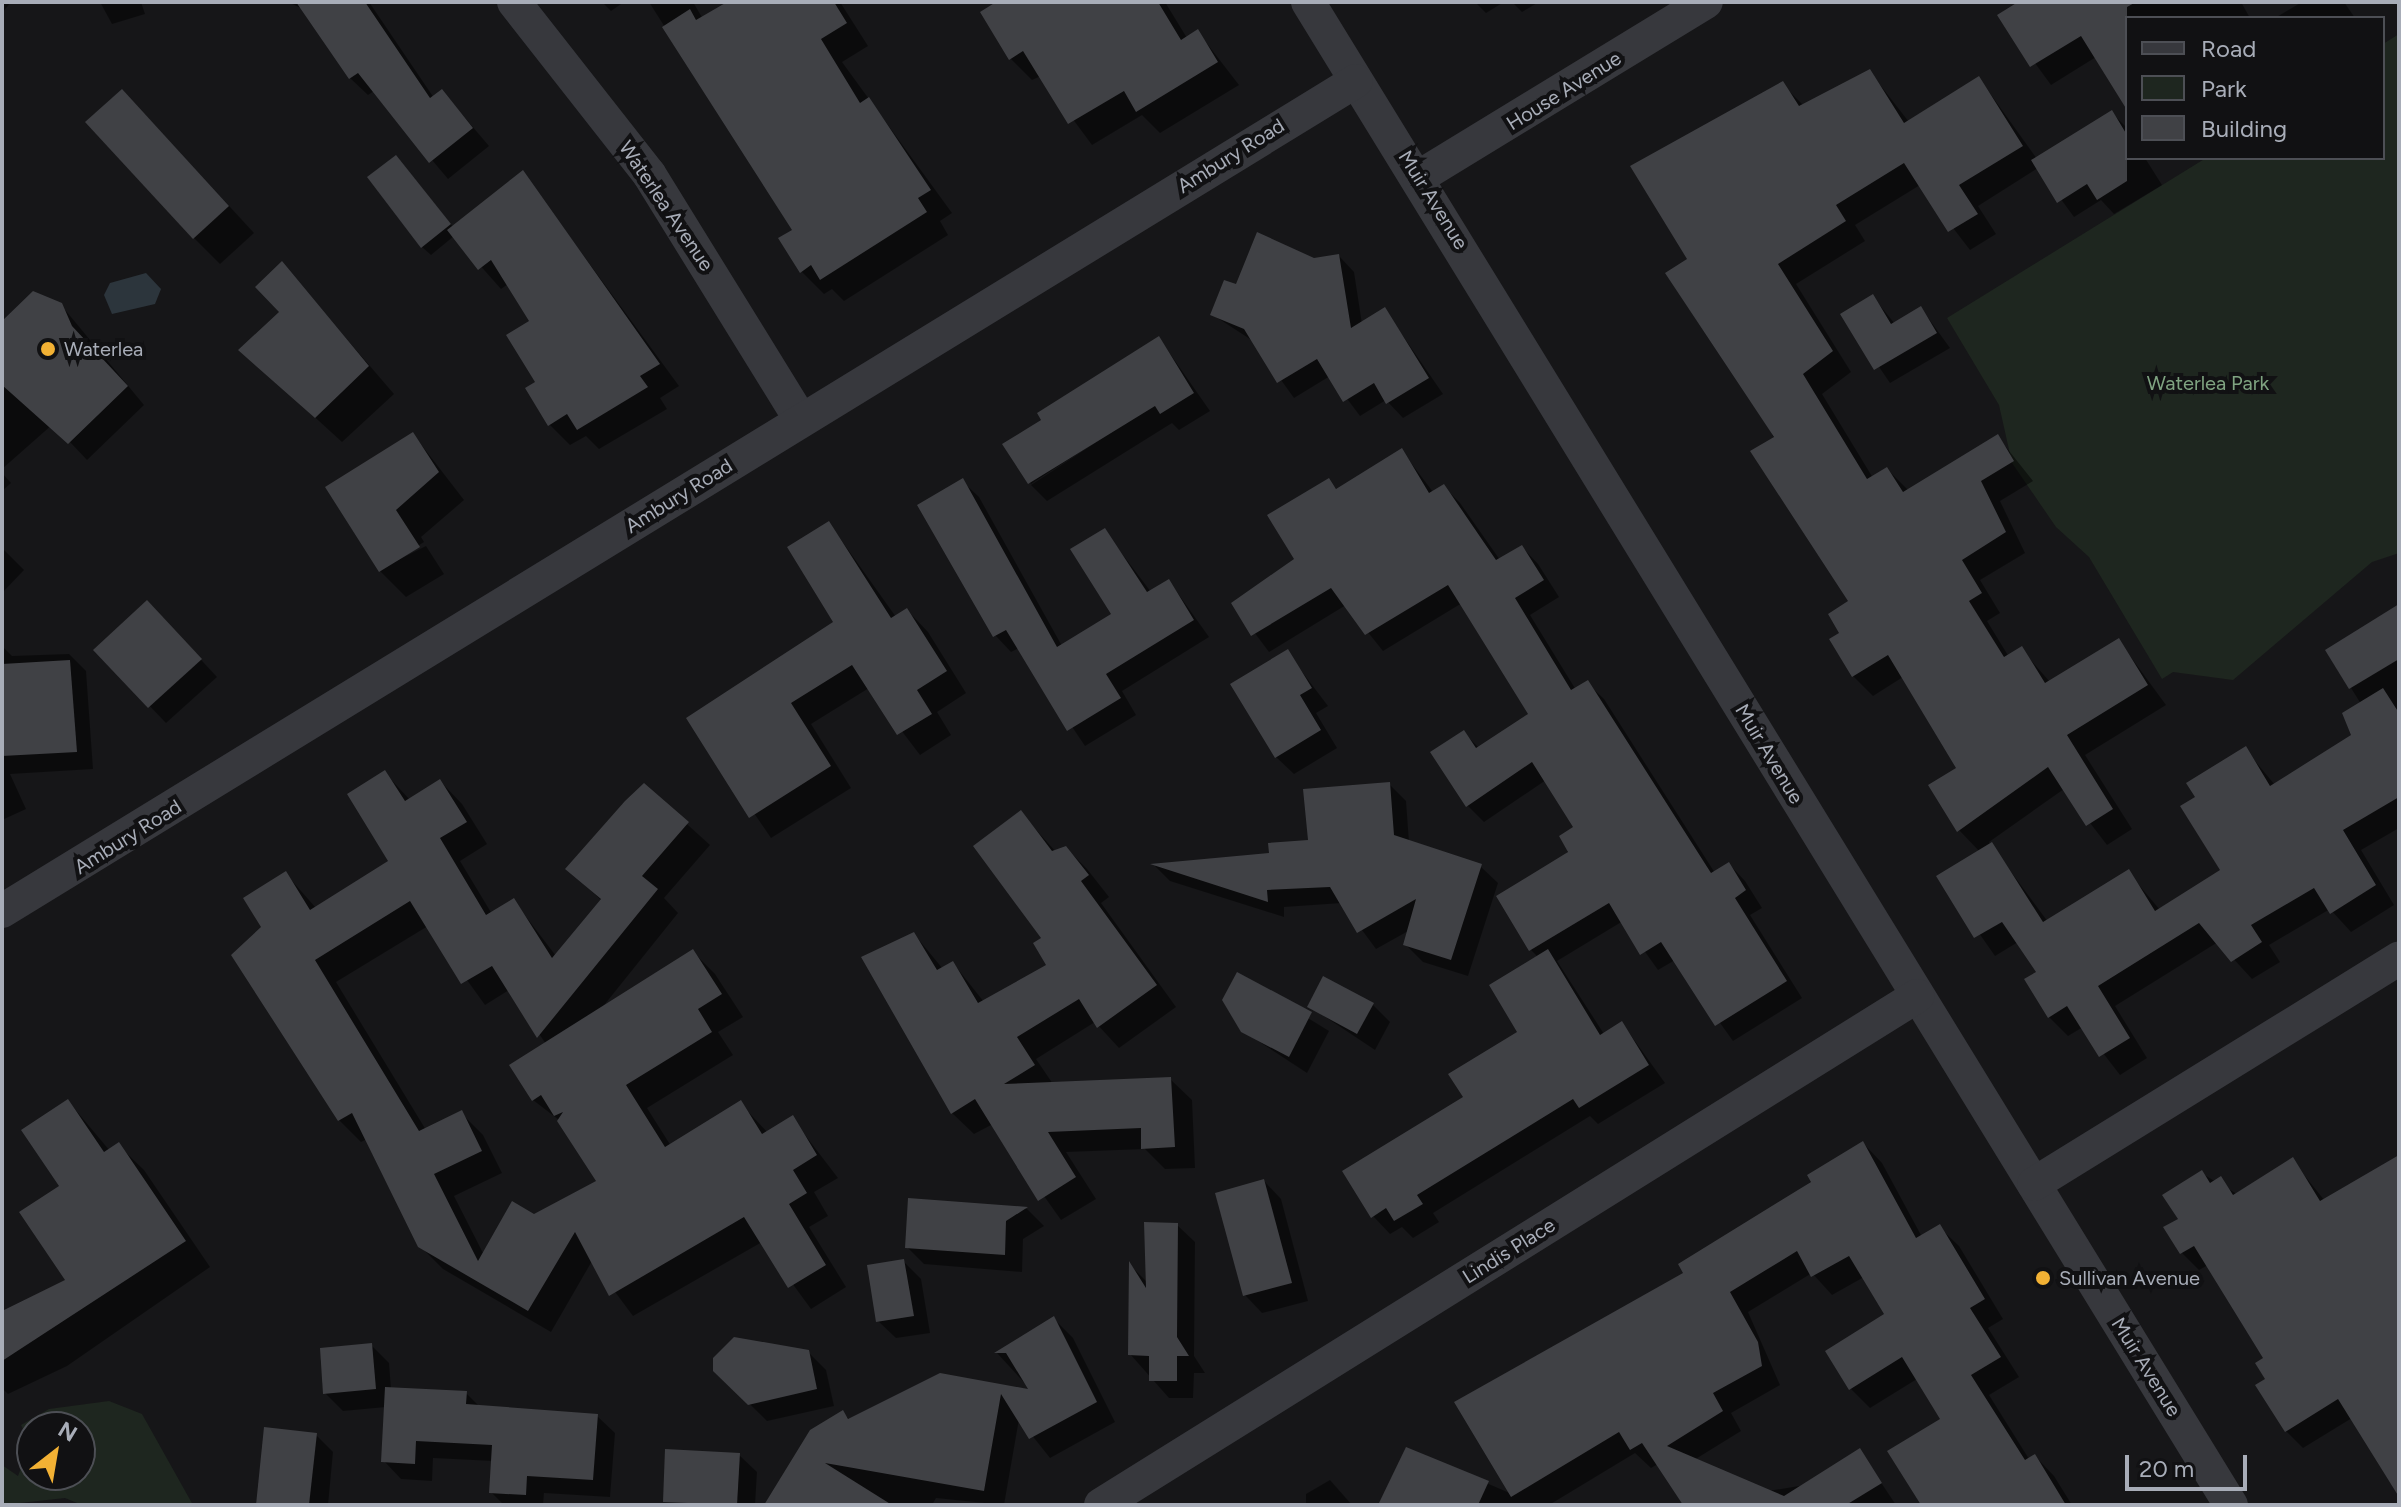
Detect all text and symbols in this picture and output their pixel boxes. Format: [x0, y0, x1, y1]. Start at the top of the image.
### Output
legend [2125, 16, 2385, 160]
text: Road [2201, 34, 2256, 63]
street label: House Avenue [1502, 46, 1626, 136]
text: Park [2201, 74, 2247, 103]
street label: Ambury Road [1173, 114, 1289, 198]
text: Building [2201, 114, 2287, 143]
street label: Waterlea Avenue [614, 136, 718, 276]
street label: Muir Avenue [1393, 146, 1473, 254]
place label: Waterlea [64, 337, 143, 361]
marker: Waterlea [39, 340, 57, 358]
park label: Waterlea Park [2147, 371, 2269, 395]
street label: Ambury Road [621, 454, 737, 538]
street label: Muir Avenue [1730, 700, 1808, 808]
street label: Ambury Road [70, 795, 186, 879]
street label: Lindis Place [1458, 1213, 1560, 1289]
place label: Sullivan Avenue [2059, 1266, 2200, 1290]
marker: Sullivan Avenue [2034, 1269, 2052, 1287]
street label: Muir Avenue [2106, 1313, 2186, 1421]
north arrow [16, 1411, 96, 1491]
text: N [53, 1416, 82, 1448]
scale bar [2129, 1439, 2251, 1489]
text: 20 m [2139, 1454, 2194, 1483]

